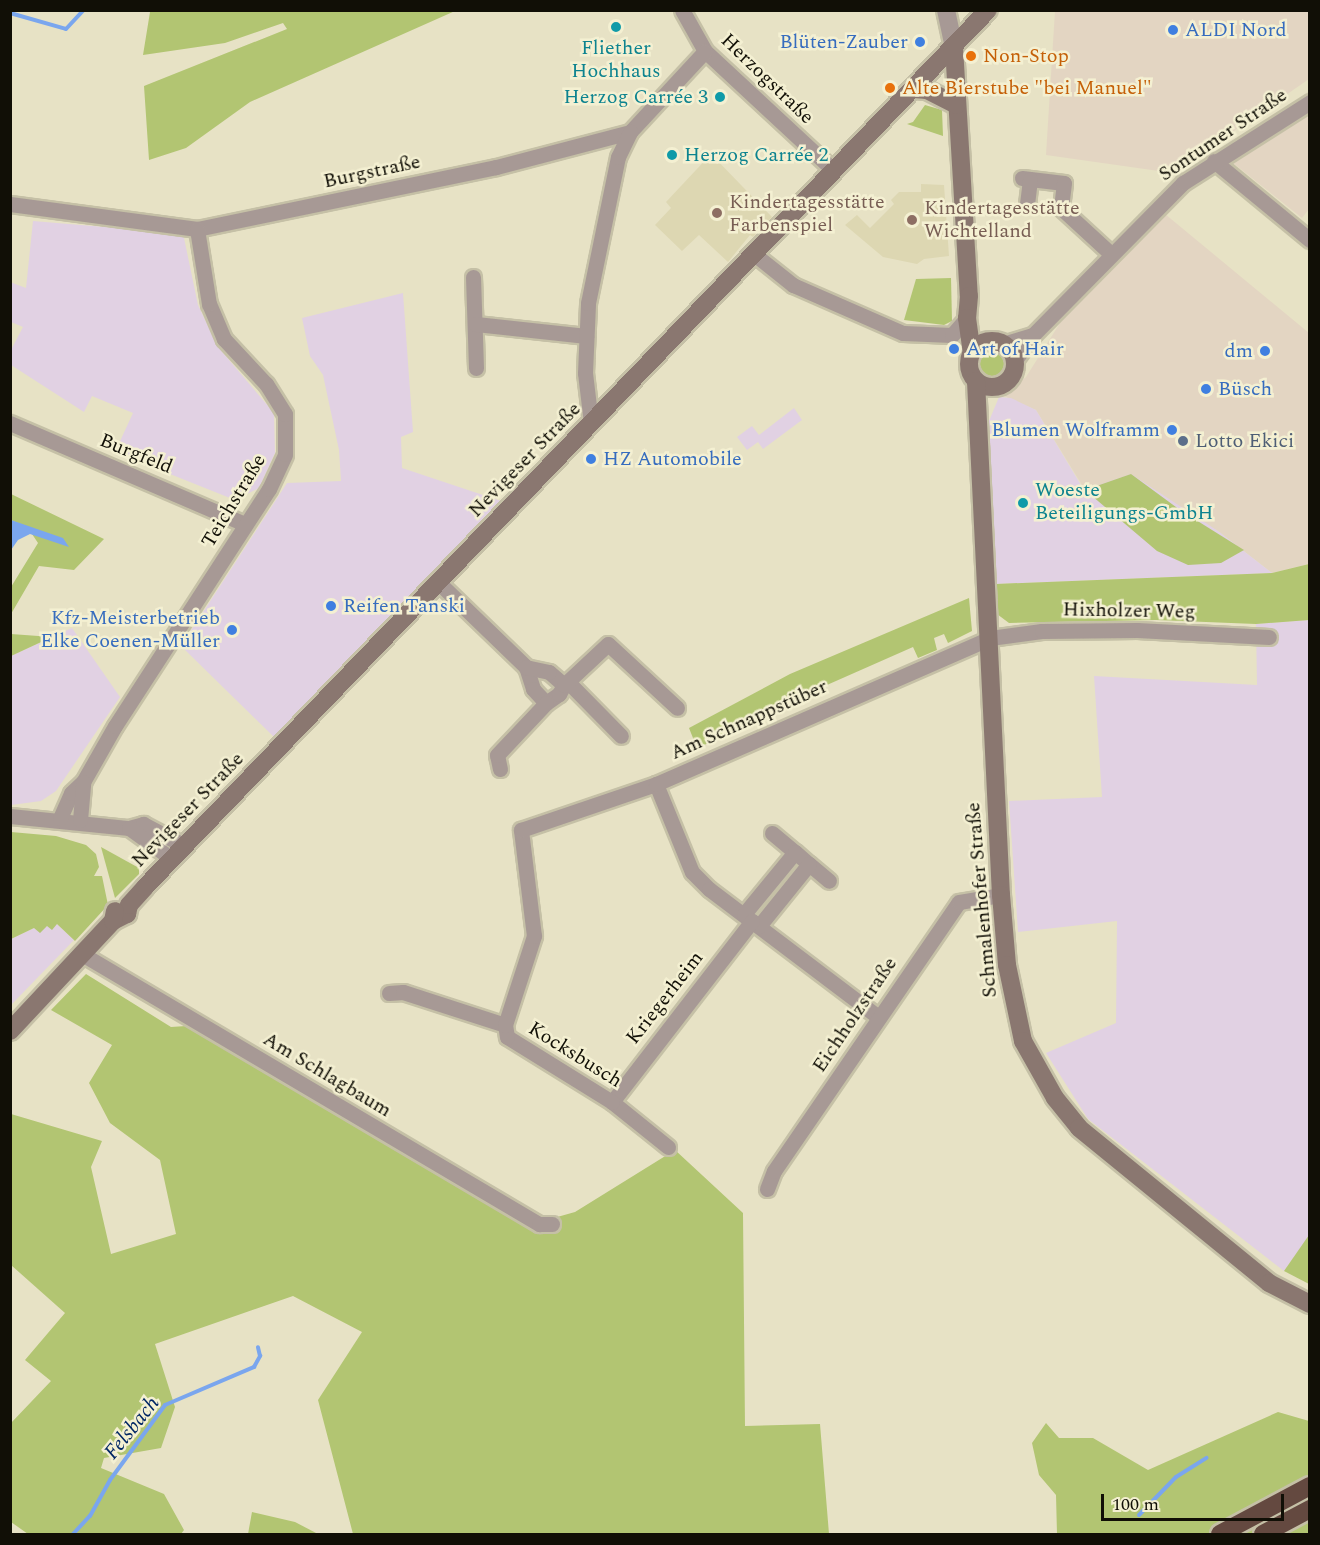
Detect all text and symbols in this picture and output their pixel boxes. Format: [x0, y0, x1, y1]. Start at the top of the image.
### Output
place label: ALDI Nord [1185, 18, 1287, 42]
marker: Fliether Hochhaus [609, 20, 623, 34]
marker: ALDI Nord [1166, 23, 1180, 37]
street label: Herzogstraße [715, 29, 819, 129]
place label: Blüten-Zauber [780, 30, 908, 54]
marker: Blüten-Zauber [913, 35, 927, 49]
place label: Fliether Hochhaus [571, 36, 661, 83]
place label: Non-Stop [983, 44, 1069, 68]
marker: Non-Stop [964, 49, 978, 63]
place label: Alte Bierstube "bei Manuel" [902, 76, 1152, 100]
marker: Alte Bierstube "bei Manuel" [883, 81, 897, 95]
street label: Sontumer Straße [1154, 83, 1292, 187]
place label: Herzog Carrée 3 [563, 85, 708, 109]
marker: Herzog Carrée 3 [713, 90, 727, 104]
place label: Herzog Carrée 2 [684, 143, 829, 167]
marker: Herzog Carrée 2 [665, 148, 679, 162]
street label: Burgstraße [321, 150, 423, 194]
place label: Kindertagesstätte Farbenspiel [729, 190, 885, 237]
place label: Kindertagesstätte Wichtelland [924, 196, 1080, 243]
marker: Kindertagesstätte Farbenspiel [710, 206, 724, 220]
marker: Kindertagesstätte Wichtelland [905, 213, 919, 227]
place label: Art of Hair [966, 337, 1064, 361]
place label: dm [1225, 339, 1253, 363]
marker: Art of Hair [947, 342, 961, 356]
marker: dm [1258, 344, 1272, 358]
place label: Büsch [1218, 377, 1272, 401]
marker: Büsch [1199, 382, 1213, 396]
street label: Nevigeser Straße [464, 397, 586, 523]
place label: Blumen Wolframm [991, 418, 1160, 442]
marker: Blumen Wolframm [1165, 423, 1179, 437]
street label: Burgfeld [96, 429, 176, 479]
place label: Lotto Ekici [1195, 429, 1294, 453]
marker: Lotto Ekici [1176, 434, 1190, 448]
place label: HZ Automobile [603, 447, 742, 471]
street label: Teichstraße [197, 450, 271, 552]
marker: HZ Automobile [584, 452, 598, 466]
place label: Woeste Beteiligungs-GmbH [1035, 479, 1213, 526]
marker: Woeste Beteiligungs-GmbH [1016, 496, 1030, 510]
place label: Reifen Tanski [343, 594, 465, 618]
street label: Hixholzer Weg [1063, 598, 1195, 624]
marker: Reifen Tanski [324, 599, 338, 613]
place label: Kfz-Meisterbetrieb Elke Coenen-Müller [40, 606, 220, 653]
marker: Kfz-Meisterbetrieb Elke Coenen-Müller [225, 623, 239, 637]
street label: Am Schnappstüber [667, 675, 831, 765]
street label: Nevigeser Straße [127, 747, 249, 873]
street label: Schmalenhofer Straße [962, 801, 1002, 999]
street label: Kriegerheim [621, 947, 709, 1049]
street label: Eichholzstraße [808, 953, 902, 1077]
street label: Kocksbusch [524, 1017, 626, 1093]
street label: Am Schlagbaum [258, 1027, 396, 1123]
water label: Felsbach [99, 1391, 165, 1465]
scale bar [1104, 1482, 1287, 1520]
text: 100 m [1112, 1491, 1159, 1518]

